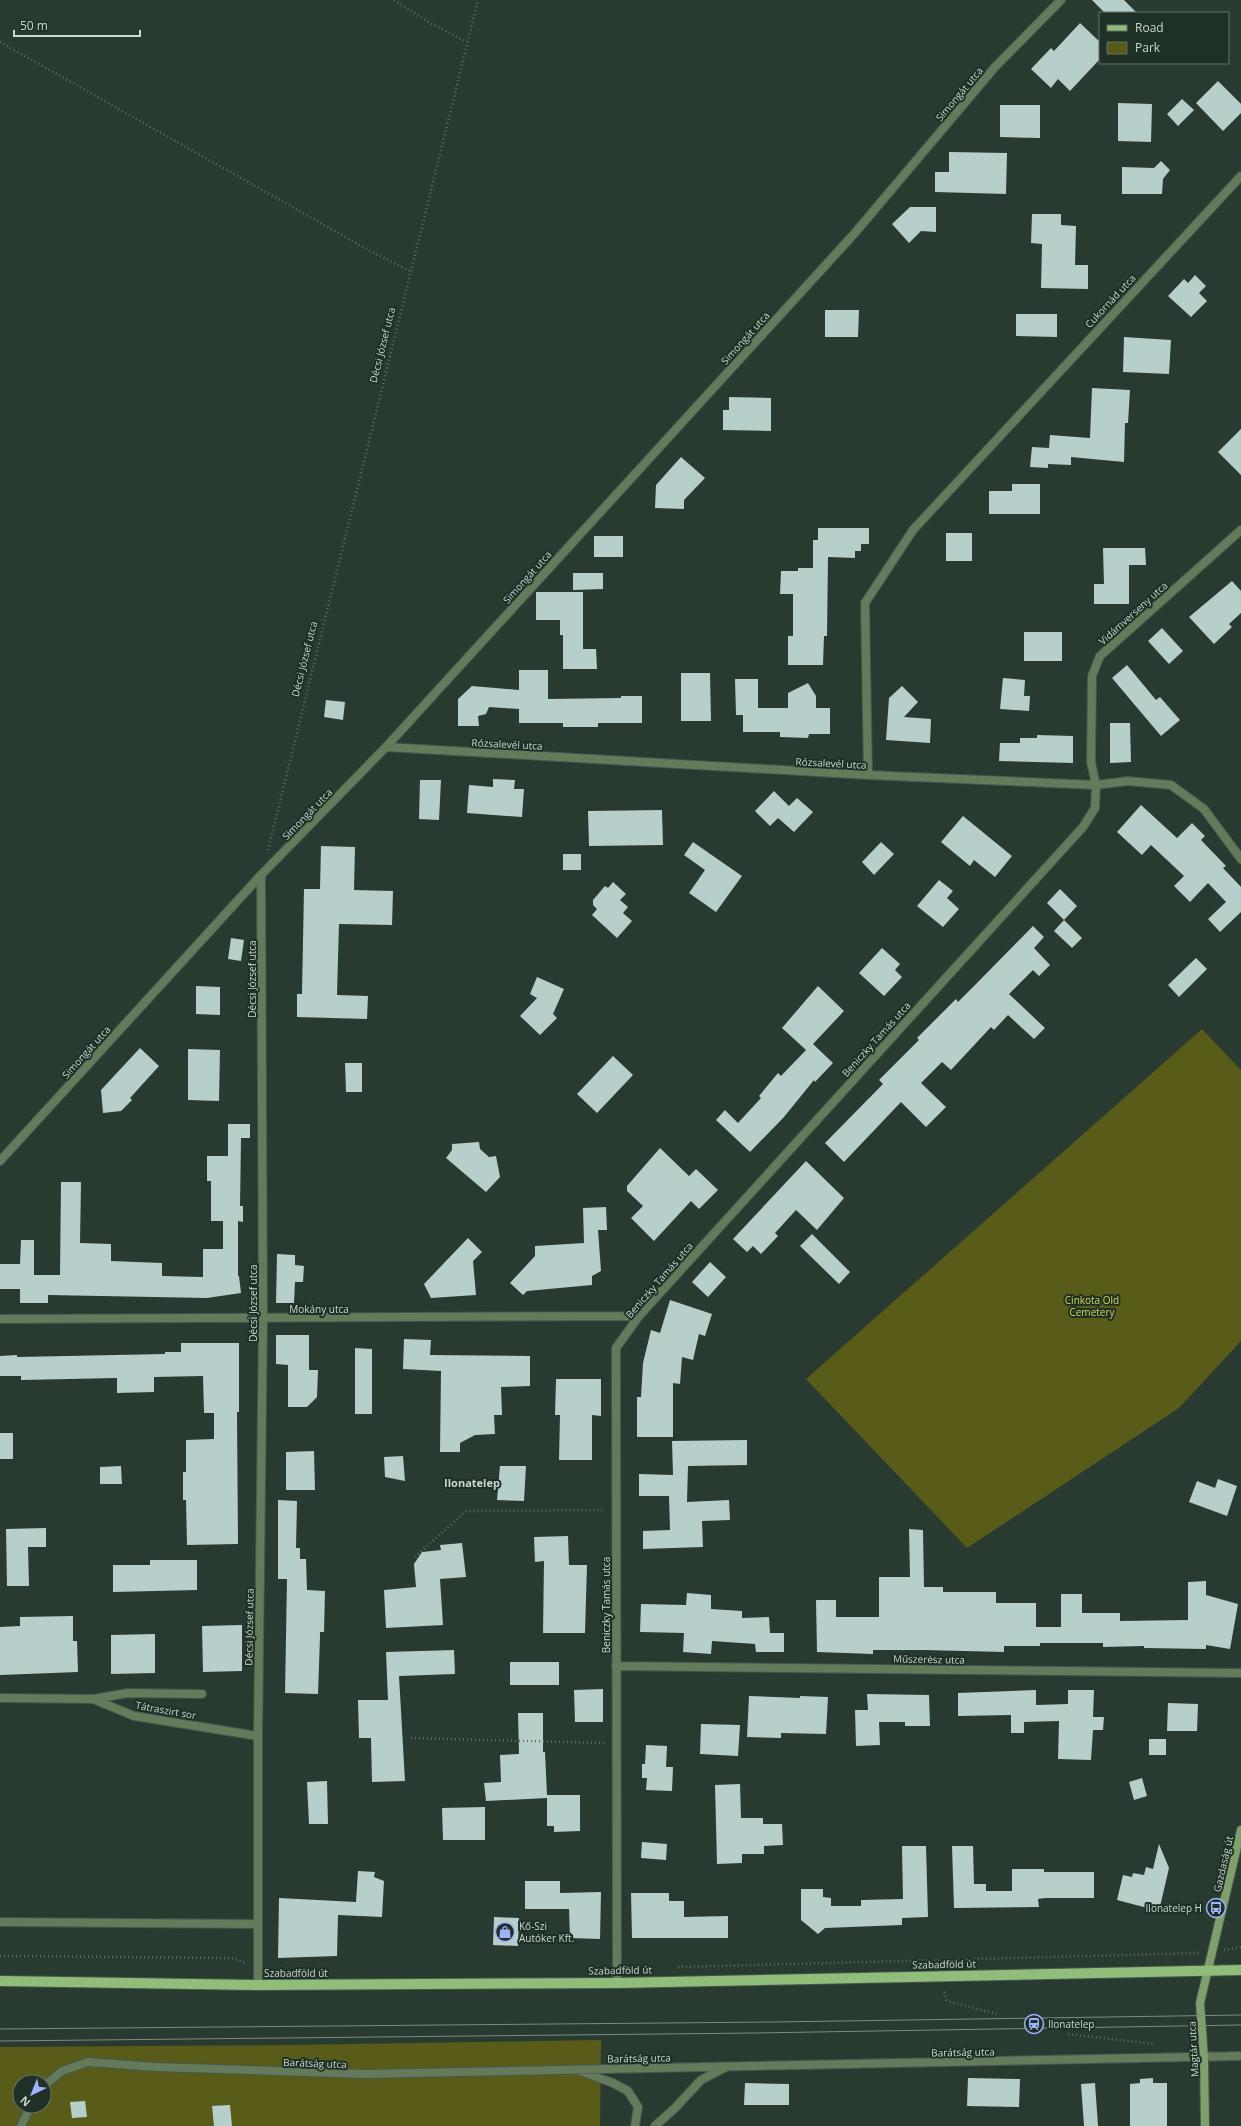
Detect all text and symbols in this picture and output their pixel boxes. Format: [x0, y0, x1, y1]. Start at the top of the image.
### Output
scale bar [14, 12, 140, 38]
legend [1099, 12, 1229, 64]
text: 50 m [20, 17, 48, 34]
text: Road [1135, 19, 1164, 36]
text: Park [1135, 39, 1161, 56]
street label: Simongát utca [932, 64, 986, 124]
street label: Cukornád utca [1082, 271, 1138, 331]
street label: Décsi József utca [366, 306, 398, 384]
street label: Simongát utca [718, 309, 772, 367]
street label: Simongát utca [500, 548, 554, 606]
street label: Vidámverseny utca [1096, 578, 1170, 648]
street label: Décsi József utca [288, 620, 320, 698]
street label: Rózsalevél utca [471, 735, 543, 753]
street label: Rózsalevél utca [795, 754, 867, 772]
street label: Simongát utca [279, 785, 335, 843]
street label: Décsi József utca [245, 940, 259, 1018]
street label: Beniczky Tamás utca [839, 999, 913, 1079]
street label: Simongát utca [59, 1023, 113, 1081]
street label: Beniczky Tamás utca [622, 1239, 696, 1321]
street label: Décsi József utca [246, 1264, 260, 1342]
park label: Cinkota Old Cemetery [1065, 1293, 1119, 1319]
street label: Mokány utca [289, 1302, 349, 1316]
district label: Ilonatelep [444, 1475, 500, 1490]
street label: Beniczky Tamás utca [599, 1557, 613, 1653]
street label: Décsi József utca [241, 1588, 257, 1666]
street label: Műszerész utca [893, 1651, 965, 1667]
street label: Tátraszirt sor [135, 1698, 197, 1722]
street label: Gazdaság út [1210, 1834, 1236, 1893]
bus stop icon: Ilonatelep H [1205, 1897, 1227, 1919]
place label: Ilonatelep H [1146, 1901, 1202, 1915]
place label: Kő-Szi Autóker Kft. [519, 1919, 574, 1945]
shop icon: Kő-Szi Autóker Kft. [494, 1921, 516, 1943]
street label: Szabadföld út [912, 1956, 976, 1972]
street label: Szabadföld út [588, 1962, 652, 1978]
street label: Szabadföld út [264, 1966, 328, 1980]
station icon: Ilonatelep [1023, 2013, 1045, 2035]
place label: Ilonatelep [1048, 2017, 1094, 2031]
street label: Magtár utca [1185, 2021, 1201, 2077]
street label: Barátság utca [931, 2044, 995, 2060]
street label: Barátság utca [607, 2050, 671, 2066]
street label: Barátság utca [283, 2055, 347, 2071]
north arrow [12, 2074, 52, 2114]
text: N [16, 2093, 33, 2110]

